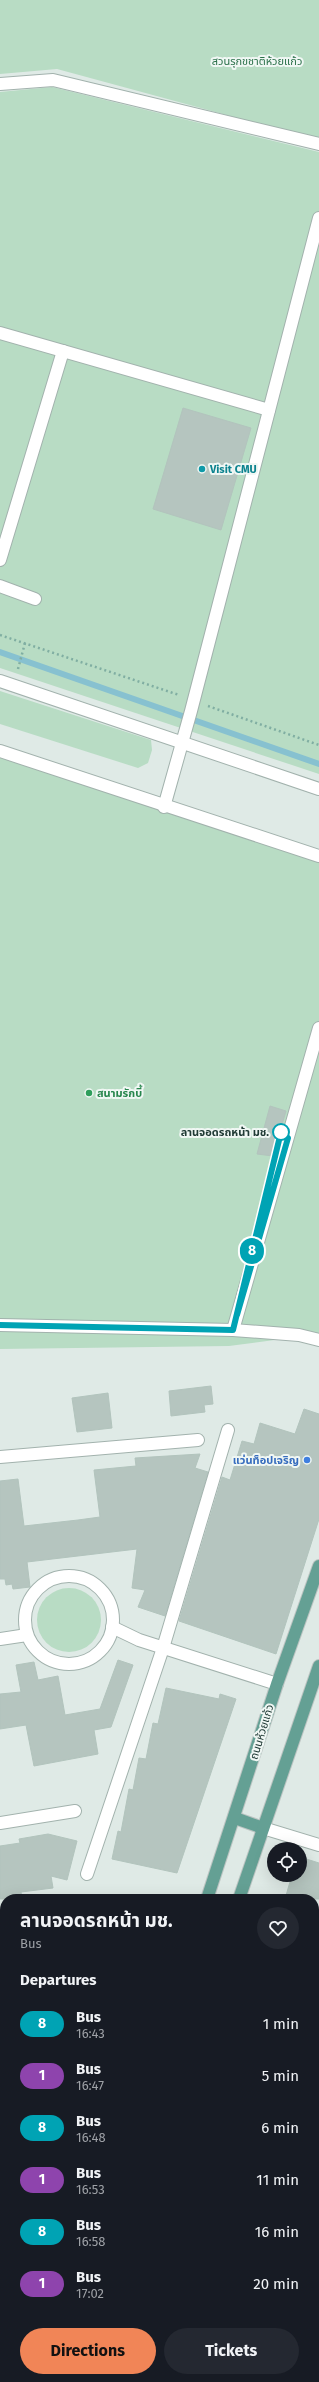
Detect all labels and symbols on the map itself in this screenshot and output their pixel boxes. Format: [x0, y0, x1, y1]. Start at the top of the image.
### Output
park label: สวนรุกขชาติห้วยแก้ว [212, 55, 302, 68]
place label: Visit CMU [209, 463, 257, 476]
marker: Visit CMU [197, 464, 207, 474]
place label: สนามรักบี้ [97, 1084, 143, 1100]
marker: สนามรักบี้ [84, 1088, 94, 1098]
marker: ลานจอดรถหน้า มช. [272, 1123, 290, 1141]
place label: ลานจอดรถหน้า มช. [181, 1126, 269, 1139]
line badge: 8 [239, 1238, 265, 1264]
place label: แว่นท็อปเจริญ [233, 1454, 299, 1467]
marker: แว่นท็อปเจริญ [302, 1455, 312, 1465]
street label: ถนนห้วยแก้ว [247, 1703, 277, 1761]

